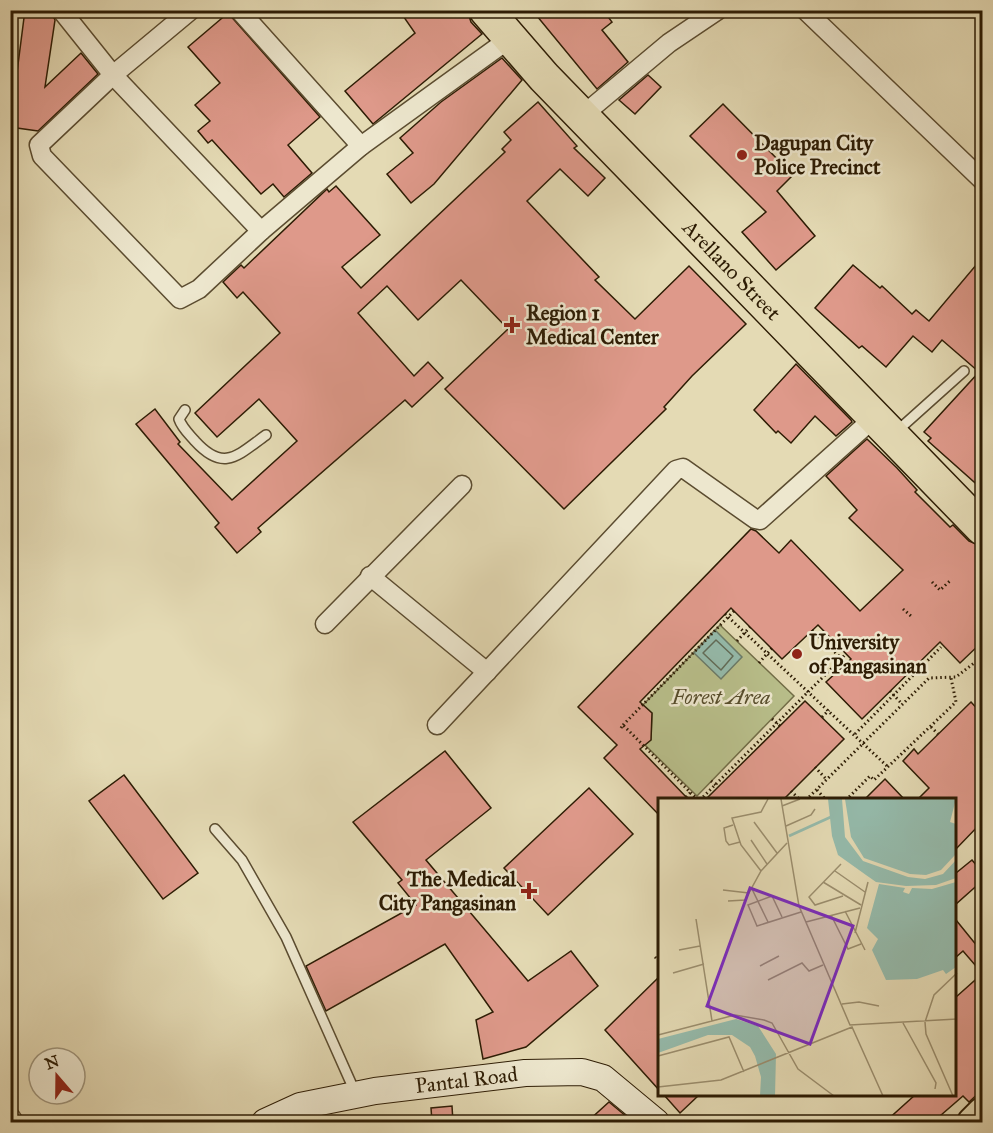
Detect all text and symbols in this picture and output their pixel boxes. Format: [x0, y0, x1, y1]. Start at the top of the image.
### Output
place label: Dagupan City Police Precinct [754, 130, 881, 180]
marker: Dagupan City Police Precinct [735, 148, 749, 162]
street label: Arellano Street [676, 214, 787, 326]
place label: Region 1 Medical Center [526, 300, 660, 350]
marker: Region 1 Medical Center [503, 316, 521, 334]
place label: University of Pangasinan [809, 629, 927, 679]
marker: University of Pangasinan [790, 647, 804, 661]
park label: Forest Area [671, 684, 770, 710]
inset map [658, 798, 957, 1097]
place label: The Medical City Pangasinan [379, 866, 517, 916]
marker: The Medical City Pangasinan [520, 882, 538, 900]
north arrow [27, 1046, 87, 1106]
text: N [42, 1051, 62, 1074]
street label: Pantal Road [414, 1061, 520, 1099]

